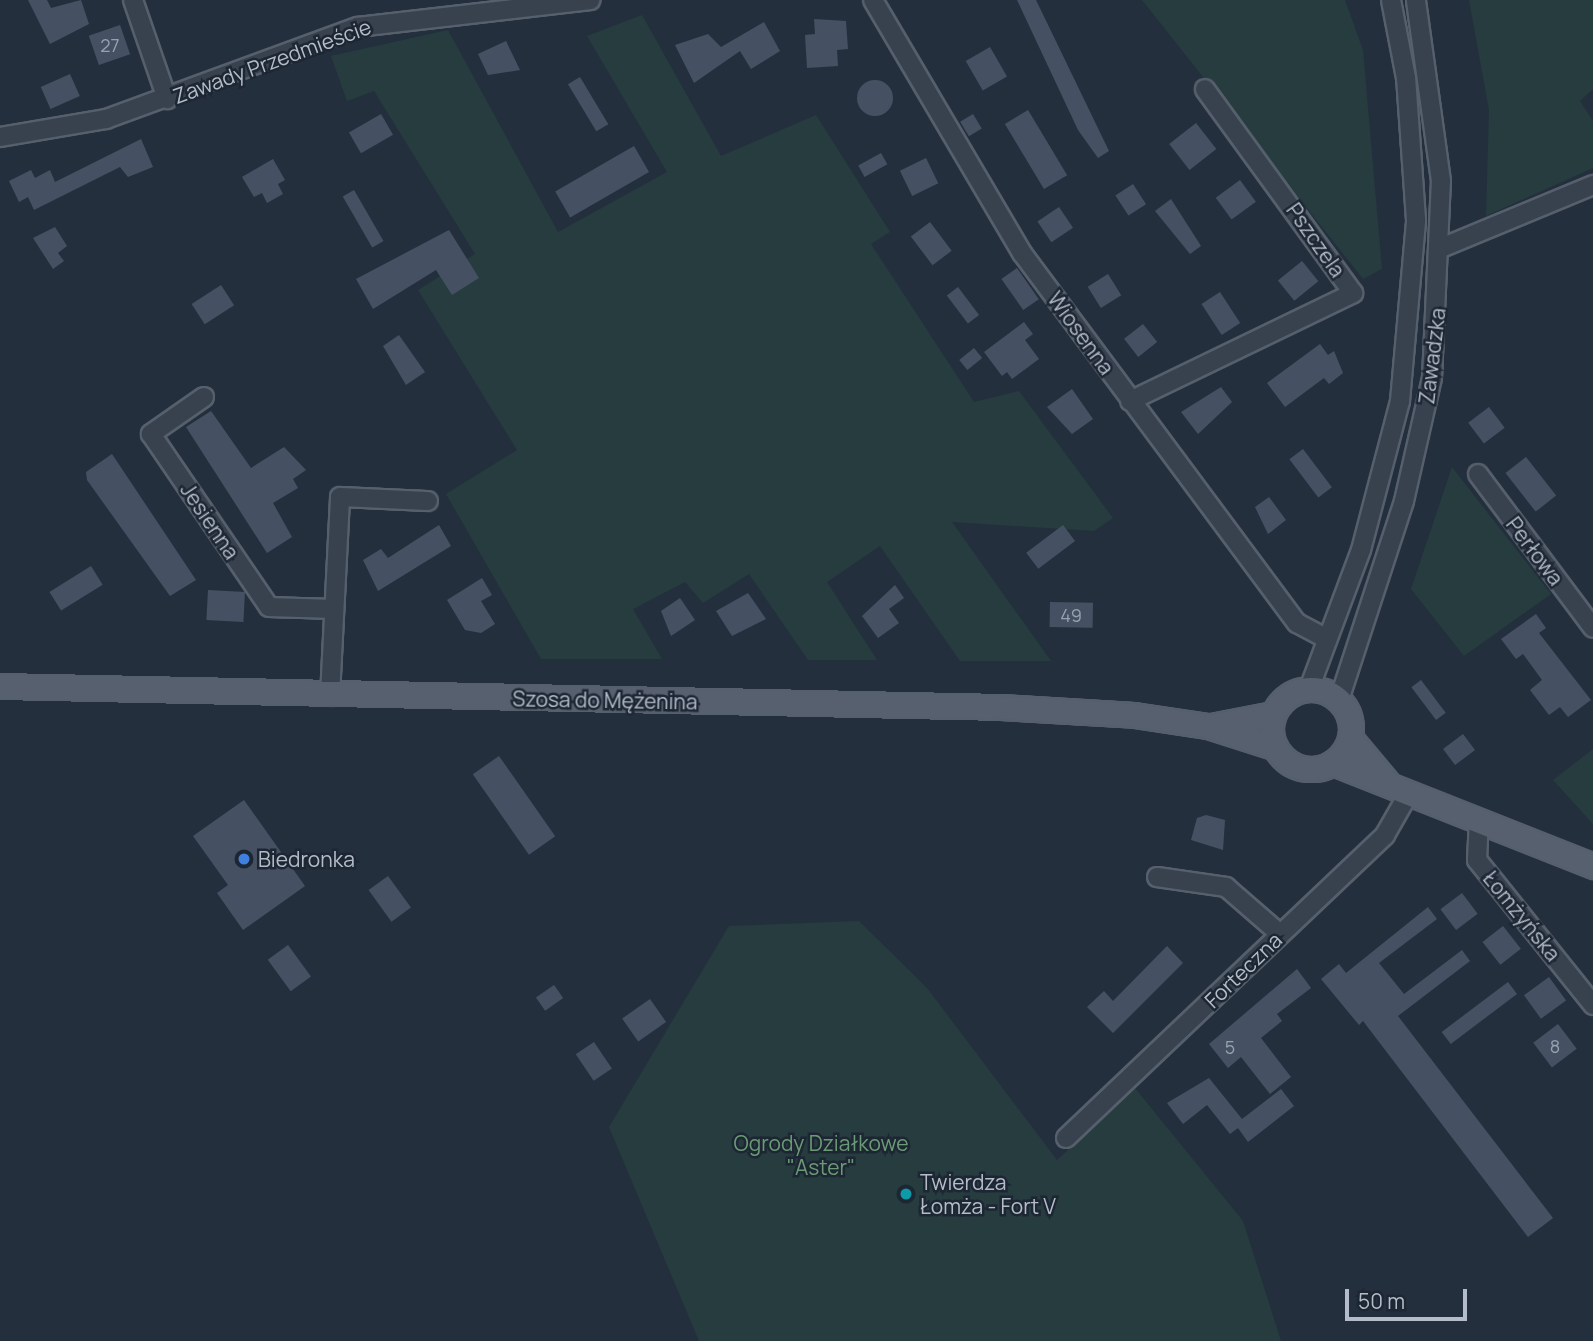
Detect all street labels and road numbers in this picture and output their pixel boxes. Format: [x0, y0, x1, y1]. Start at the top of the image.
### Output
street label: Zawady Przedmieście [170, 13, 374, 109]
street label: Pszczela [1281, 198, 1351, 282]
street label: Wiosenna [1043, 287, 1119, 379]
street label: Zawadzka [1414, 306, 1450, 406]
street label: Jesienna [175, 478, 245, 564]
street label: Perłowa [1501, 512, 1569, 590]
street label: Szosa do Mężenina [512, 686, 698, 714]
street label: Łomżyńska [1478, 866, 1566, 966]
street label: Forteczna [1199, 927, 1287, 1013]

